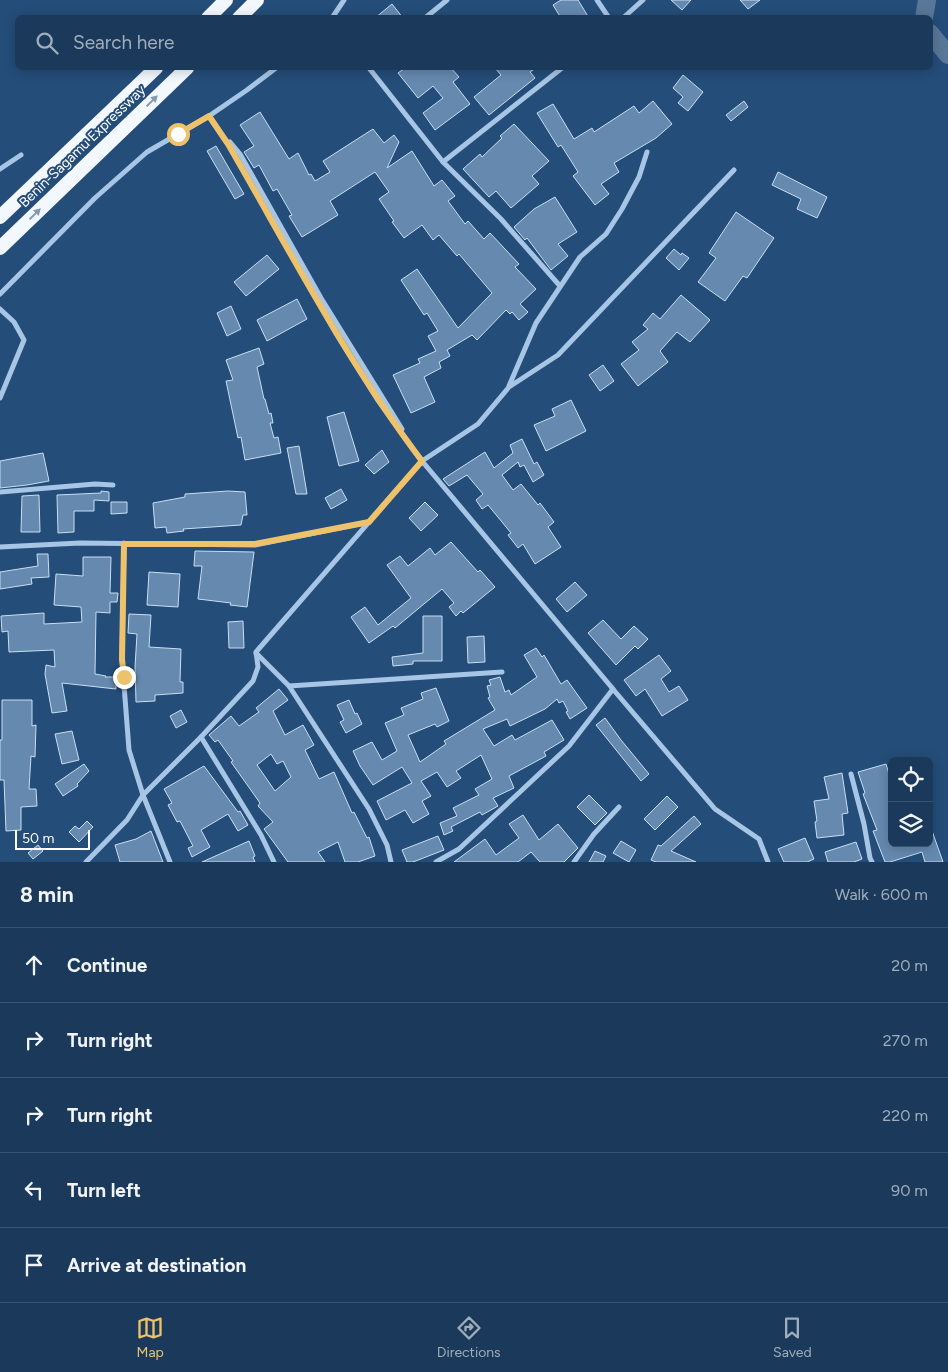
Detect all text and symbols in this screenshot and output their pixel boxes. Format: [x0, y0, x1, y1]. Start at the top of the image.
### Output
search box [15, 15, 933, 70]
icon: search [33, 29, 61, 57]
text: Search here [73, 31, 175, 54]
street label: Benin-Sagamu Expressway [16, 81, 150, 211]
one-way arrow [146, 95, 158, 107]
route start [167, 123, 190, 146]
one-way arrow [29, 208, 41, 220]
route end [113, 666, 136, 689]
map controls [888, 757, 933, 847]
button: locate [888, 757, 933, 802]
button: layers [888, 802, 933, 847]
scale bar [15, 827, 90, 850]
text: 50 m [22, 830, 54, 847]
text: 8 min [20, 882, 74, 907]
text: Walk · 600 m [835, 885, 928, 904]
icon: ahead [20, 951, 48, 979]
text: Continue [67, 954, 147, 977]
text: 20 m [891, 956, 928, 975]
icon: right [20, 1026, 48, 1054]
text: Turn right [67, 1029, 153, 1052]
text: 270 m [883, 1031, 928, 1050]
icon: right [20, 1101, 48, 1129]
text: Turn right [67, 1104, 153, 1127]
text: 220 m [882, 1106, 928, 1125]
icon: left [20, 1176, 48, 1204]
text: Turn left [67, 1179, 141, 1202]
text: 90 m [891, 1181, 928, 1200]
icon: arrive [20, 1251, 48, 1279]
text: Arrive at destination [67, 1254, 246, 1277]
tab: Map [136, 1314, 164, 1361]
tab: Directions [437, 1314, 501, 1361]
tab: Saved [773, 1314, 812, 1361]

